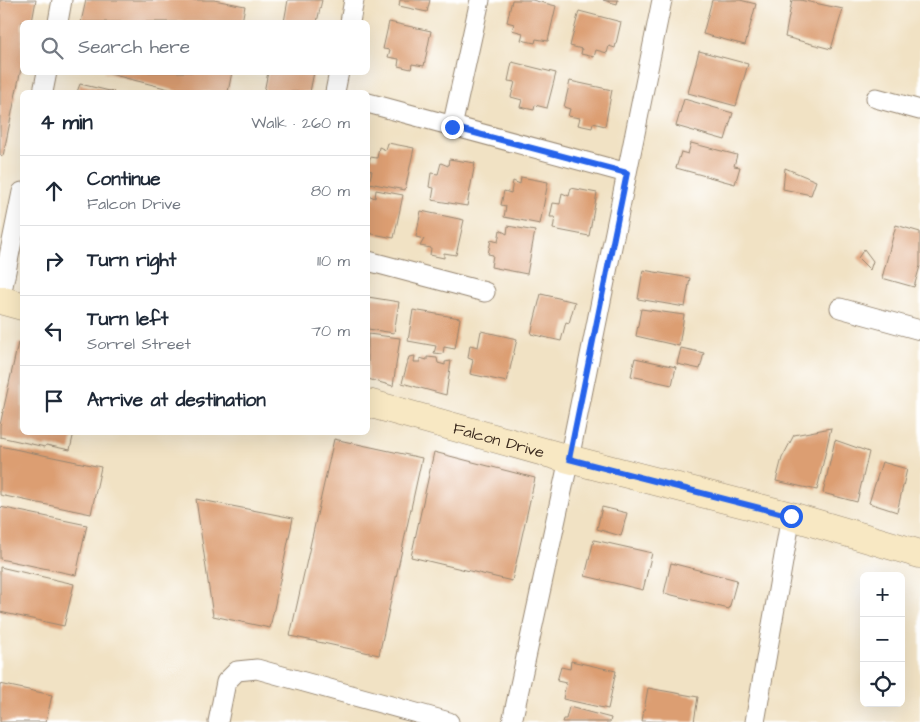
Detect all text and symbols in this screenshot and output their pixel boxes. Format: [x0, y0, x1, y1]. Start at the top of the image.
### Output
search box [20, 20, 370, 75]
icon: search [38, 34, 66, 62]
text: Search here [78, 34, 190, 61]
text: 4 min [40, 108, 93, 137]
text: Walk · 260 m [251, 112, 350, 134]
route end [441, 116, 464, 139]
text: Continue [87, 166, 161, 193]
icon: ahead [40, 177, 68, 205]
text: 80 m [311, 180, 350, 202]
text: Falcon Drive [87, 193, 181, 215]
icon: right [40, 247, 68, 275]
text: Turn right [87, 247, 176, 274]
text: 110 m [317, 250, 350, 272]
text: Turn left [87, 306, 168, 333]
icon: left [40, 317, 68, 345]
text: 70 m [311, 320, 350, 342]
text: Sorrel Street [87, 333, 191, 355]
icon: arrive [40, 387, 68, 415]
text: Arrive at destination [87, 387, 266, 414]
street label: Falcon Drive [451, 417, 547, 464]
route start [780, 505, 803, 528]
map controls [860, 572, 905, 707]
button: + [860, 572, 905, 617]
button: − [860, 617, 905, 662]
button: locate [860, 662, 905, 707]

